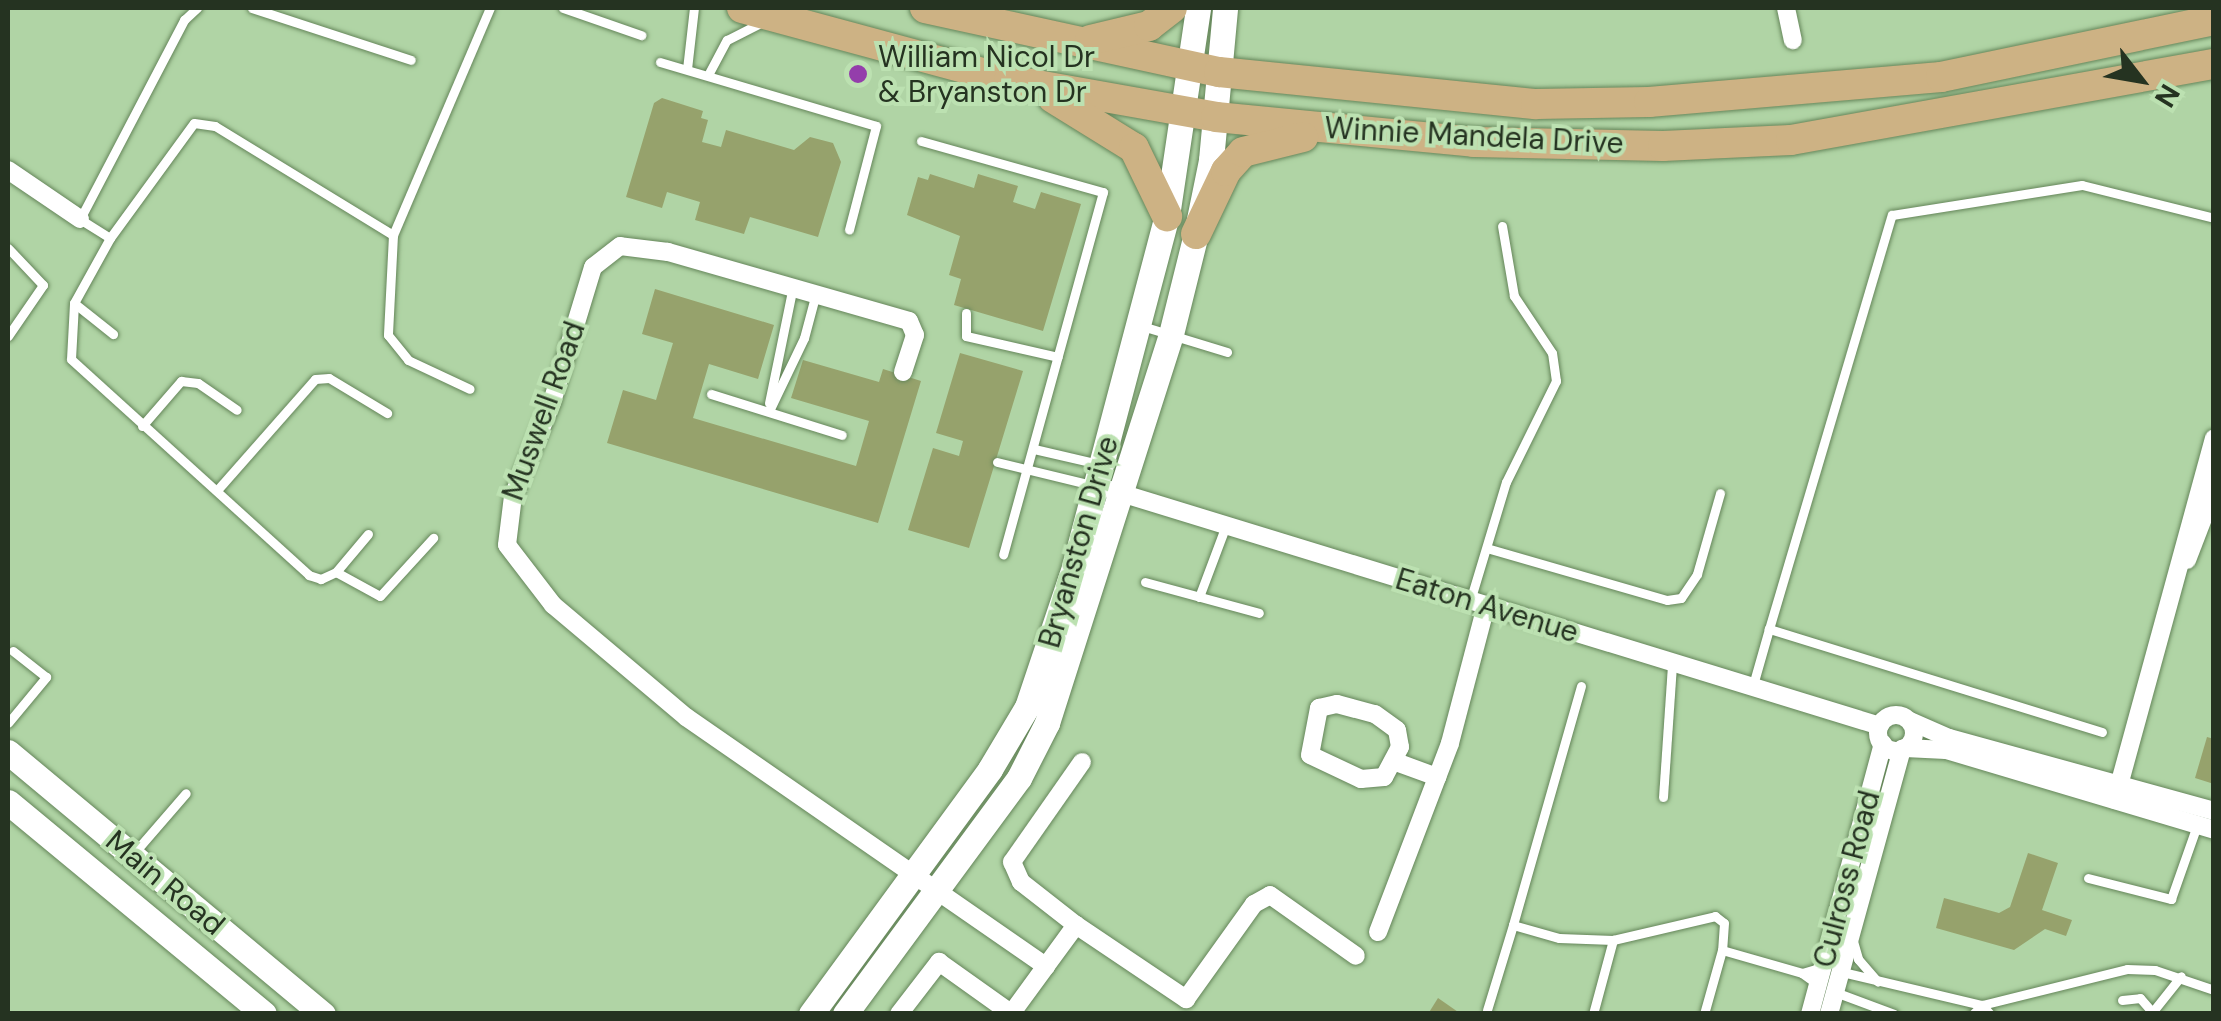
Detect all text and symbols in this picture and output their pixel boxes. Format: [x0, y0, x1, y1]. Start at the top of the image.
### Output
north arrow [2091, 30, 2191, 130]
place label: William Nicol Dr & Bryanston Dr [878, 39, 1095, 110]
marker: William Nicol Dr & Bryanston Dr [847, 63, 869, 85]
text: N [2146, 77, 2188, 114]
street label: Winnie Mandela Drive [1323, 110, 1625, 162]
street label: Muswell Road [495, 317, 593, 505]
street label: Bryanston Drive [1032, 432, 1126, 652]
street label: Eaton Avenue [1391, 561, 1583, 651]
street label: Culross Road [1806, 787, 1888, 971]
street label: Main Road [98, 823, 232, 943]

